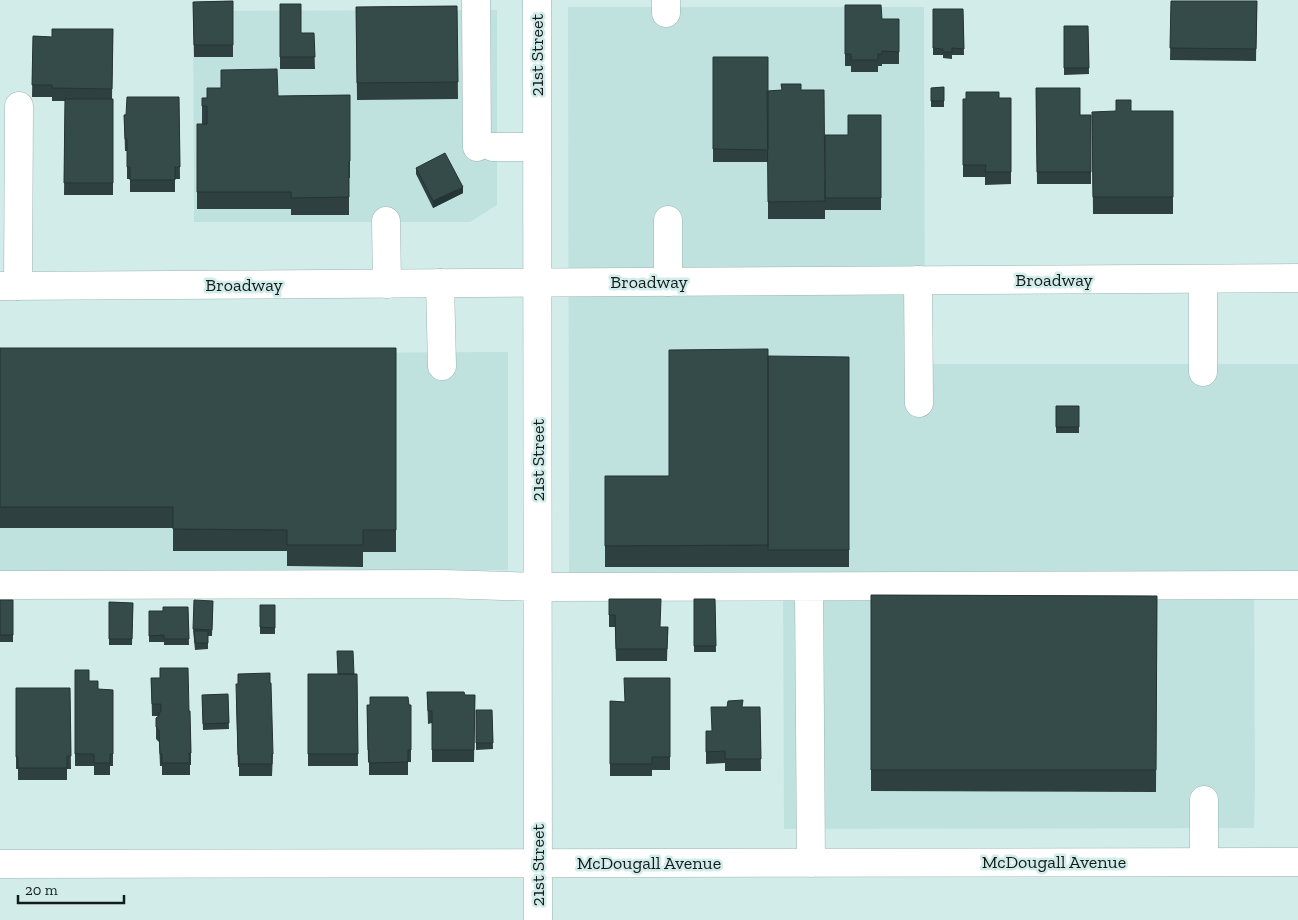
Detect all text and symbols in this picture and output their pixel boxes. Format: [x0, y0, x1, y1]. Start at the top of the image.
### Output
street label: 21st Street [526, 14, 548, 96]
street label: Broadway [1015, 269, 1093, 291]
street label: Broadway [610, 271, 688, 293]
street label: Broadway [205, 274, 283, 296]
street label: 21st Street [527, 419, 549, 501]
street label: 21st Street [527, 824, 549, 906]
street label: McDougall Avenue [982, 851, 1126, 873]
street label: McDougall Avenue [577, 852, 721, 874]
scale bar [18, 872, 124, 904]
text: 20 m [25, 881, 58, 899]

